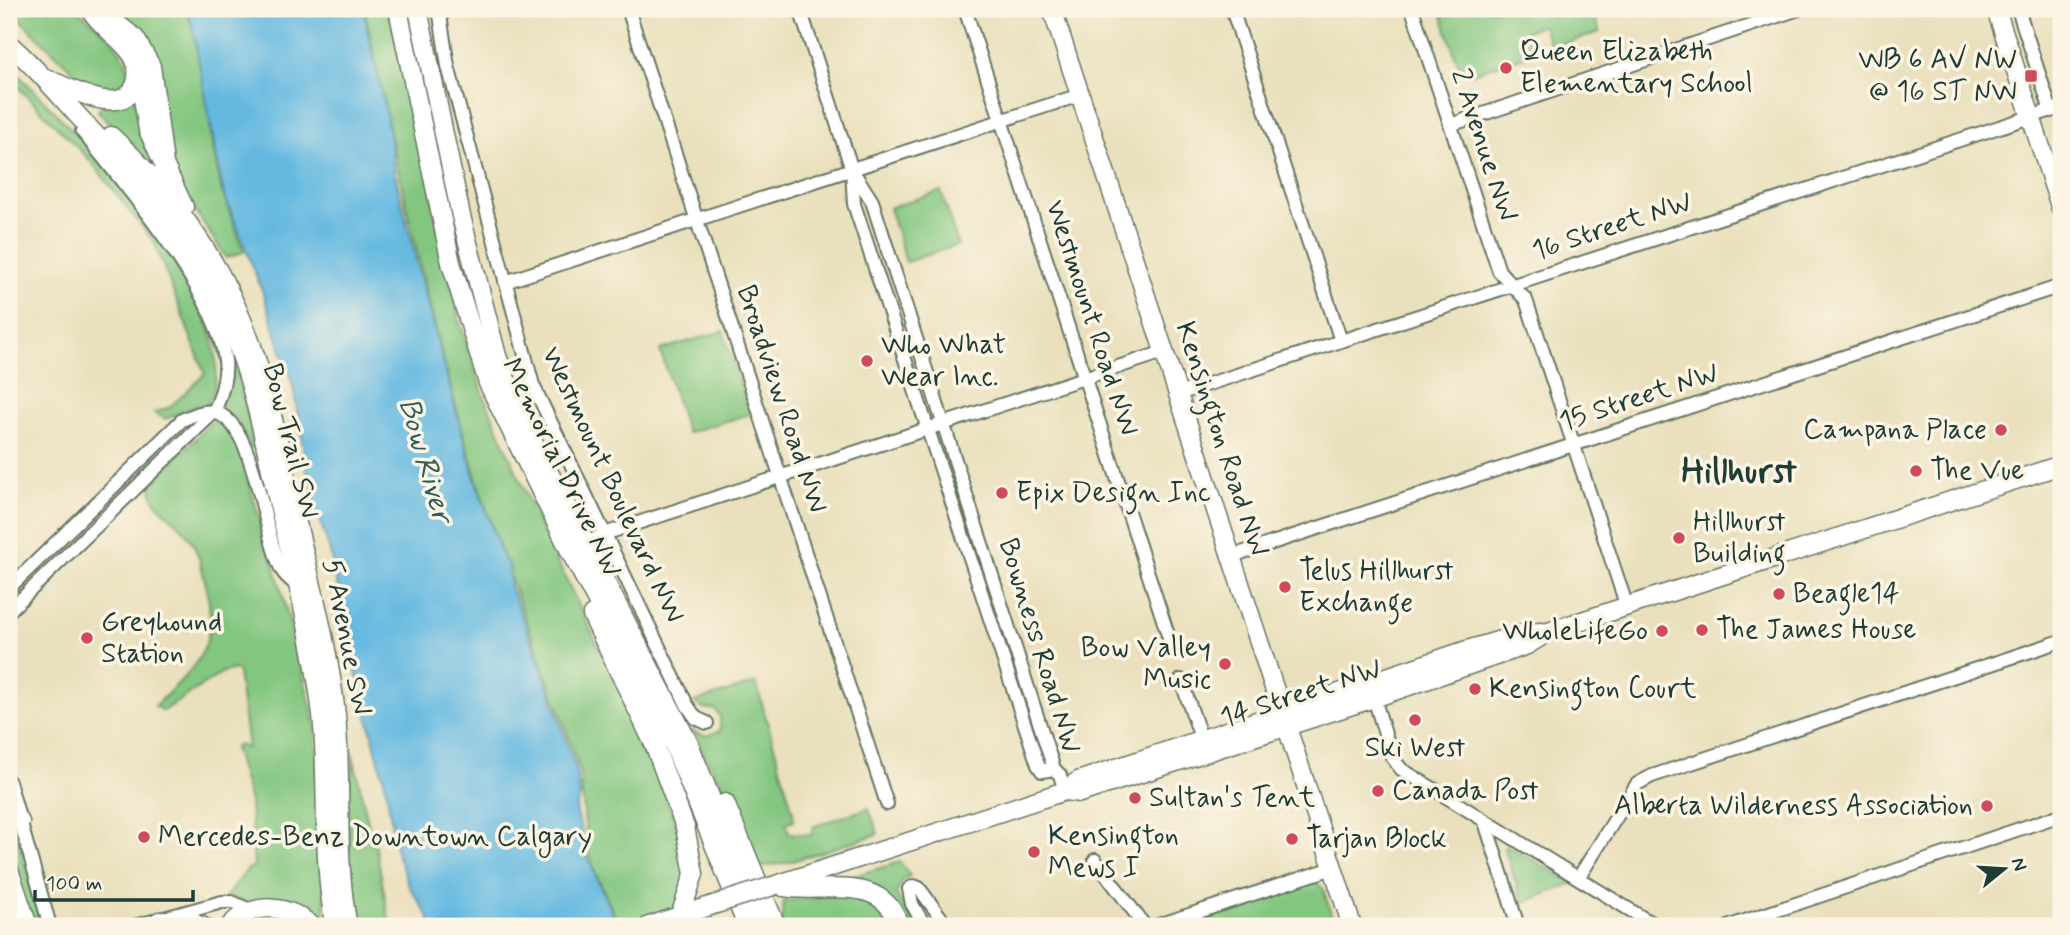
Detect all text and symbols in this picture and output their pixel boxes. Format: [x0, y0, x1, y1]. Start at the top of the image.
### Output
place label: Queen Elizabeth Elementary School [1520, 34, 1753, 103]
place label: WB 6 AV NW @ 16 ST NW [1858, 42, 2017, 111]
marker: Queen Elizabeth Elementary School [1498, 60, 1514, 76]
street label: 2 Avenue NW [1441, 64, 1525, 226]
marker: WB 6 AV NW @ 16 ST NW [2023, 68, 2039, 84]
street label: 16 Street NW [1527, 184, 1697, 270]
street label: Westmount Road NW [1036, 196, 1146, 440]
street label: Broadview Road NW [727, 280, 835, 518]
street label: Kensington Road NW [1163, 317, 1276, 562]
place label: Who What Wear Inc. [881, 327, 1006, 396]
street label: Westmount Boulevard NW [532, 341, 692, 629]
street label: Memorial Drive NW [492, 352, 630, 584]
marker: Who What Wear Inc. [859, 353, 875, 369]
street label: 15 Street NW [1555, 355, 1723, 441]
street label: Bow Trail SW [253, 360, 327, 522]
water label: Bow River [389, 394, 462, 530]
place label: Campana Place [1803, 412, 1987, 449]
marker: Campana Place [1993, 422, 2009, 438]
district label: Hillhurst [1681, 449, 1798, 495]
place label: The Vue [1930, 453, 2024, 490]
marker: The Vue [1908, 463, 1924, 479]
place label: Epix Design Inc [1016, 475, 1211, 515]
marker: Epix Design Inc [994, 485, 1010, 501]
place label: Hillhurst Building [1693, 504, 1786, 576]
marker: Hillhurst Building [1671, 530, 1687, 546]
street label: Bowness Road NW [989, 534, 1089, 758]
place label: Telus Hillhurst Exchange [1299, 553, 1454, 625]
street label: 5 Avenue SW [313, 556, 379, 718]
place label: Beagle14 [1793, 576, 1900, 616]
marker: Telus Hillhurst Exchange [1277, 579, 1293, 595]
marker: Beagle14 [1771, 586, 1787, 602]
place label: Greyhound Station [101, 604, 222, 673]
place label: The James House [1716, 612, 1917, 649]
place label: WholeLifeGo [1502, 613, 1648, 650]
marker: The James House [1694, 622, 1710, 638]
marker: WholeLifeGo [1654, 623, 1670, 639]
marker: Greyhound Station [79, 630, 95, 646]
place label: Bow Valley Music [1081, 630, 1211, 699]
street label: 14 Street NW [1216, 651, 1386, 737]
marker: Bow Valley Music [1217, 656, 1233, 672]
place label: Kensington Court [1489, 671, 1697, 711]
marker: Kensington Court [1467, 681, 1483, 697]
marker: Ski West [1407, 712, 1423, 728]
place label: Ski West [1365, 730, 1466, 767]
place label: Canada Post [1392, 773, 1539, 810]
place label: Sultan's Tent [1149, 780, 1316, 817]
marker: Canada Post [1370, 783, 1386, 799]
place label: Alberta Wilderness Association [1614, 788, 1973, 825]
marker: Sultan's Tent [1127, 790, 1143, 806]
marker: Alberta Wilderness Association [1979, 798, 1995, 814]
place label: Kensington Mews I [1048, 818, 1179, 887]
place label: Mercedes-Benz Downtown Calgary [158, 819, 592, 858]
place label: Tarjan Block [1306, 821, 1447, 858]
marker: Mercedes-Benz Downtown Calgary [136, 829, 152, 845]
marker: Tarjan Block [1284, 831, 1300, 847]
north arrow [1968, 834, 2038, 904]
marker: Kensington Mews I [1026, 844, 1042, 860]
text: N [2005, 854, 2033, 874]
scale bar [35, 858, 192, 902]
text: 100 m [46, 870, 102, 898]

